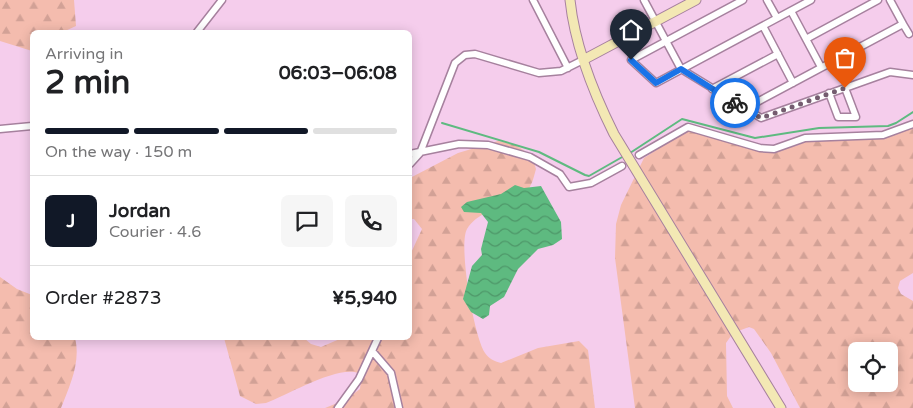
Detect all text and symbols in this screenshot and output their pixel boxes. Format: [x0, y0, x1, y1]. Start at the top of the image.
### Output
pin [610, 9, 652, 60]
icon: home [617, 16, 645, 44]
pin [824, 37, 866, 88]
text: Arriving in [45, 44, 123, 64]
icon: bag [831, 44, 859, 72]
text: 06:03–06:08 [279, 62, 397, 84]
text: 2 min [45, 64, 130, 102]
courier [710, 78, 760, 128]
icon: bike [721, 89, 749, 117]
text: On the way · 150 m [45, 142, 192, 162]
button: chat [281, 195, 333, 247]
button: phone [345, 195, 397, 247]
text: Jordan [109, 200, 171, 222]
text: J [67, 210, 75, 232]
text: Courier · 4.6 [109, 222, 201, 242]
text: Order #2873 [45, 287, 162, 309]
text: ¥5,940 [332, 287, 397, 309]
map controls [848, 342, 898, 392]
button: locate [848, 342, 898, 392]

